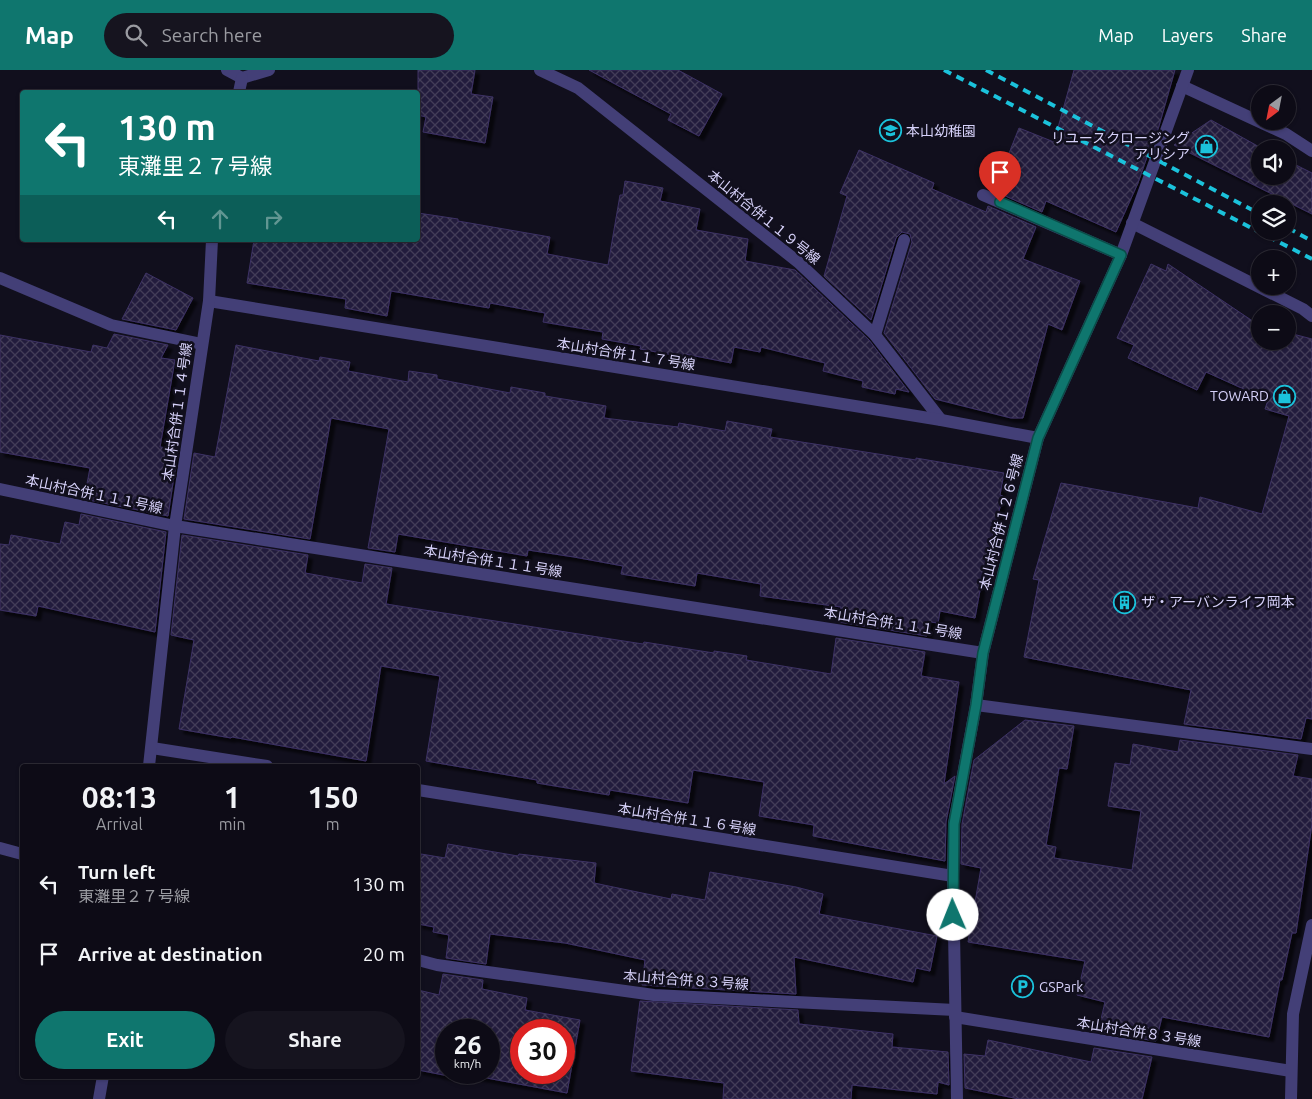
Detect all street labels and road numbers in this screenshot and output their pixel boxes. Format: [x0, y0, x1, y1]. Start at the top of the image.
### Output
street label: 本山村合併１１９号線 [705, 167, 823, 267]
street label: 本山村合併１１７号線 [556, 335, 696, 373]
street label: 本山村合併１１４号線 [159, 342, 195, 482]
street label: 本山村合併１２６号線 [976, 452, 1026, 592]
street label: 本山村合併１１１号線 [24, 472, 164, 516]
street label: 本山村合併１１１号線 [423, 542, 563, 580]
street label: 本山村合併１１１号線 [823, 604, 963, 642]
street label: 本山村合併１１６号線 [617, 800, 757, 838]
street label: 本山村合併８３号線 [623, 968, 749, 992]
street label: 本山村合併８３号線 [1076, 1014, 1202, 1050]

